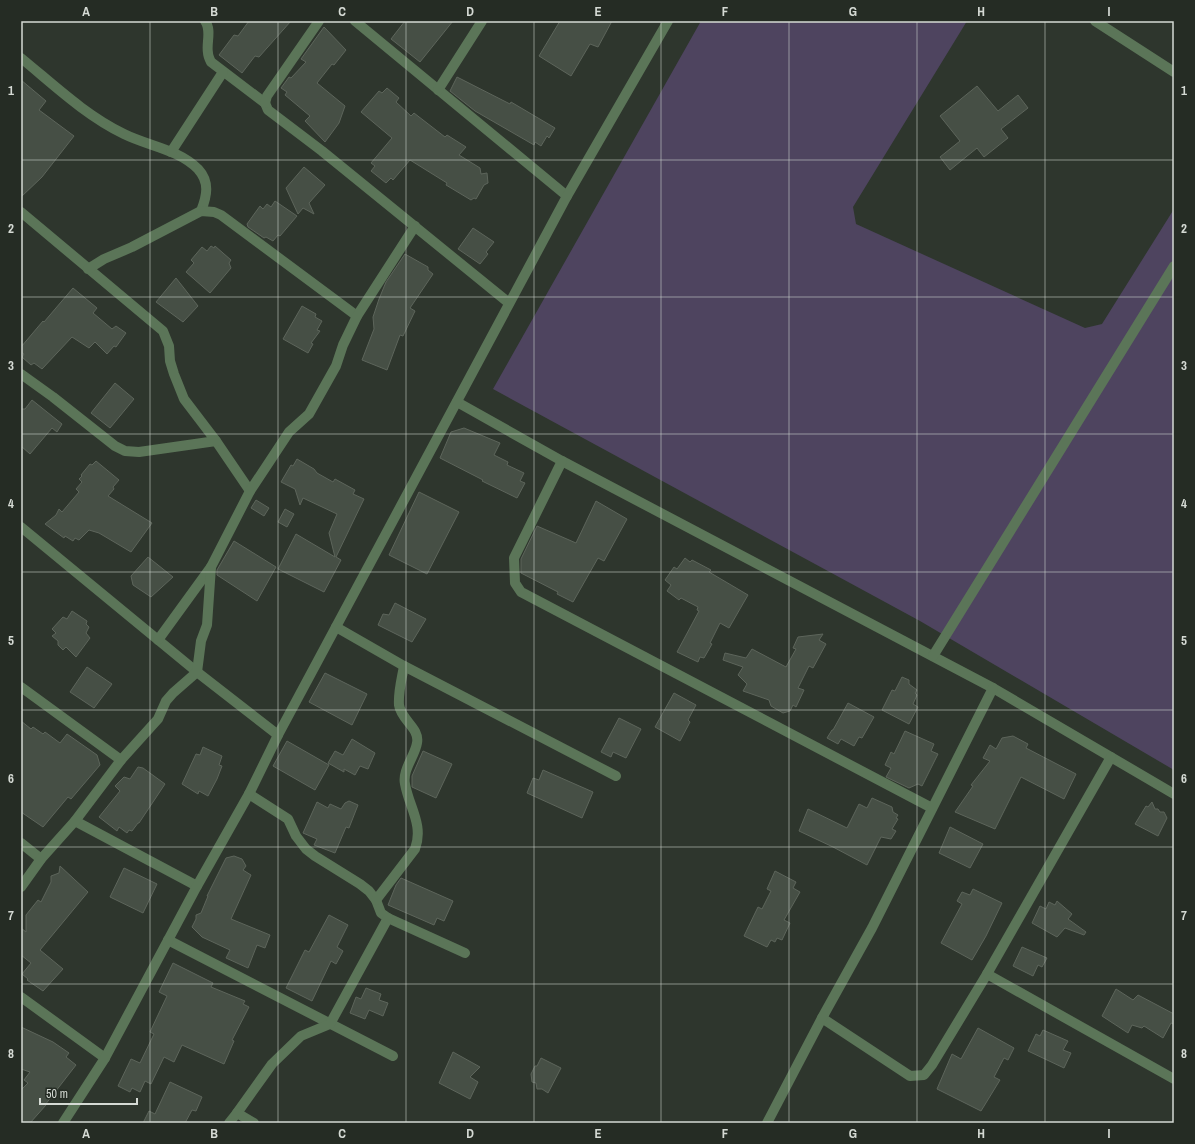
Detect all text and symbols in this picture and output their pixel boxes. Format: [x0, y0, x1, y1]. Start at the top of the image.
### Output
text: A [82, 3, 90, 20]
text: B [210, 3, 218, 20]
text: C [338, 3, 346, 20]
text: D [466, 3, 474, 20]
text: E [594, 3, 602, 20]
text: F [722, 3, 729, 20]
text: G [849, 3, 857, 20]
text: H [977, 3, 985, 20]
text: I [1108, 3, 1111, 20]
text: 1 [8, 82, 14, 99]
text: 1 [1181, 82, 1187, 99]
text: 2 [8, 220, 14, 237]
text: 2 [1181, 220, 1187, 237]
text: 3 [8, 357, 14, 374]
text: 3 [1181, 357, 1187, 374]
text: 4 [8, 495, 14, 512]
text: 4 [1181, 495, 1187, 512]
text: 5 [8, 632, 14, 649]
text: 5 [1181, 632, 1187, 649]
text: 6 [8, 770, 14, 787]
text: 6 [1181, 770, 1187, 787]
text: 7 [8, 907, 14, 924]
text: 7 [1181, 907, 1187, 924]
text: 8 [8, 1045, 14, 1062]
text: 8 [1181, 1045, 1187, 1062]
scale bar [40, 1080, 137, 1106]
text: 50 m [46, 1086, 68, 1102]
text: A [82, 1125, 90, 1142]
text: B [210, 1125, 218, 1142]
text: C [338, 1125, 346, 1142]
text: D [466, 1125, 474, 1142]
text: E [594, 1125, 602, 1142]
text: F [722, 1125, 729, 1142]
text: G [849, 1125, 857, 1142]
text: H [977, 1125, 985, 1142]
text: I [1108, 1125, 1111, 1142]

